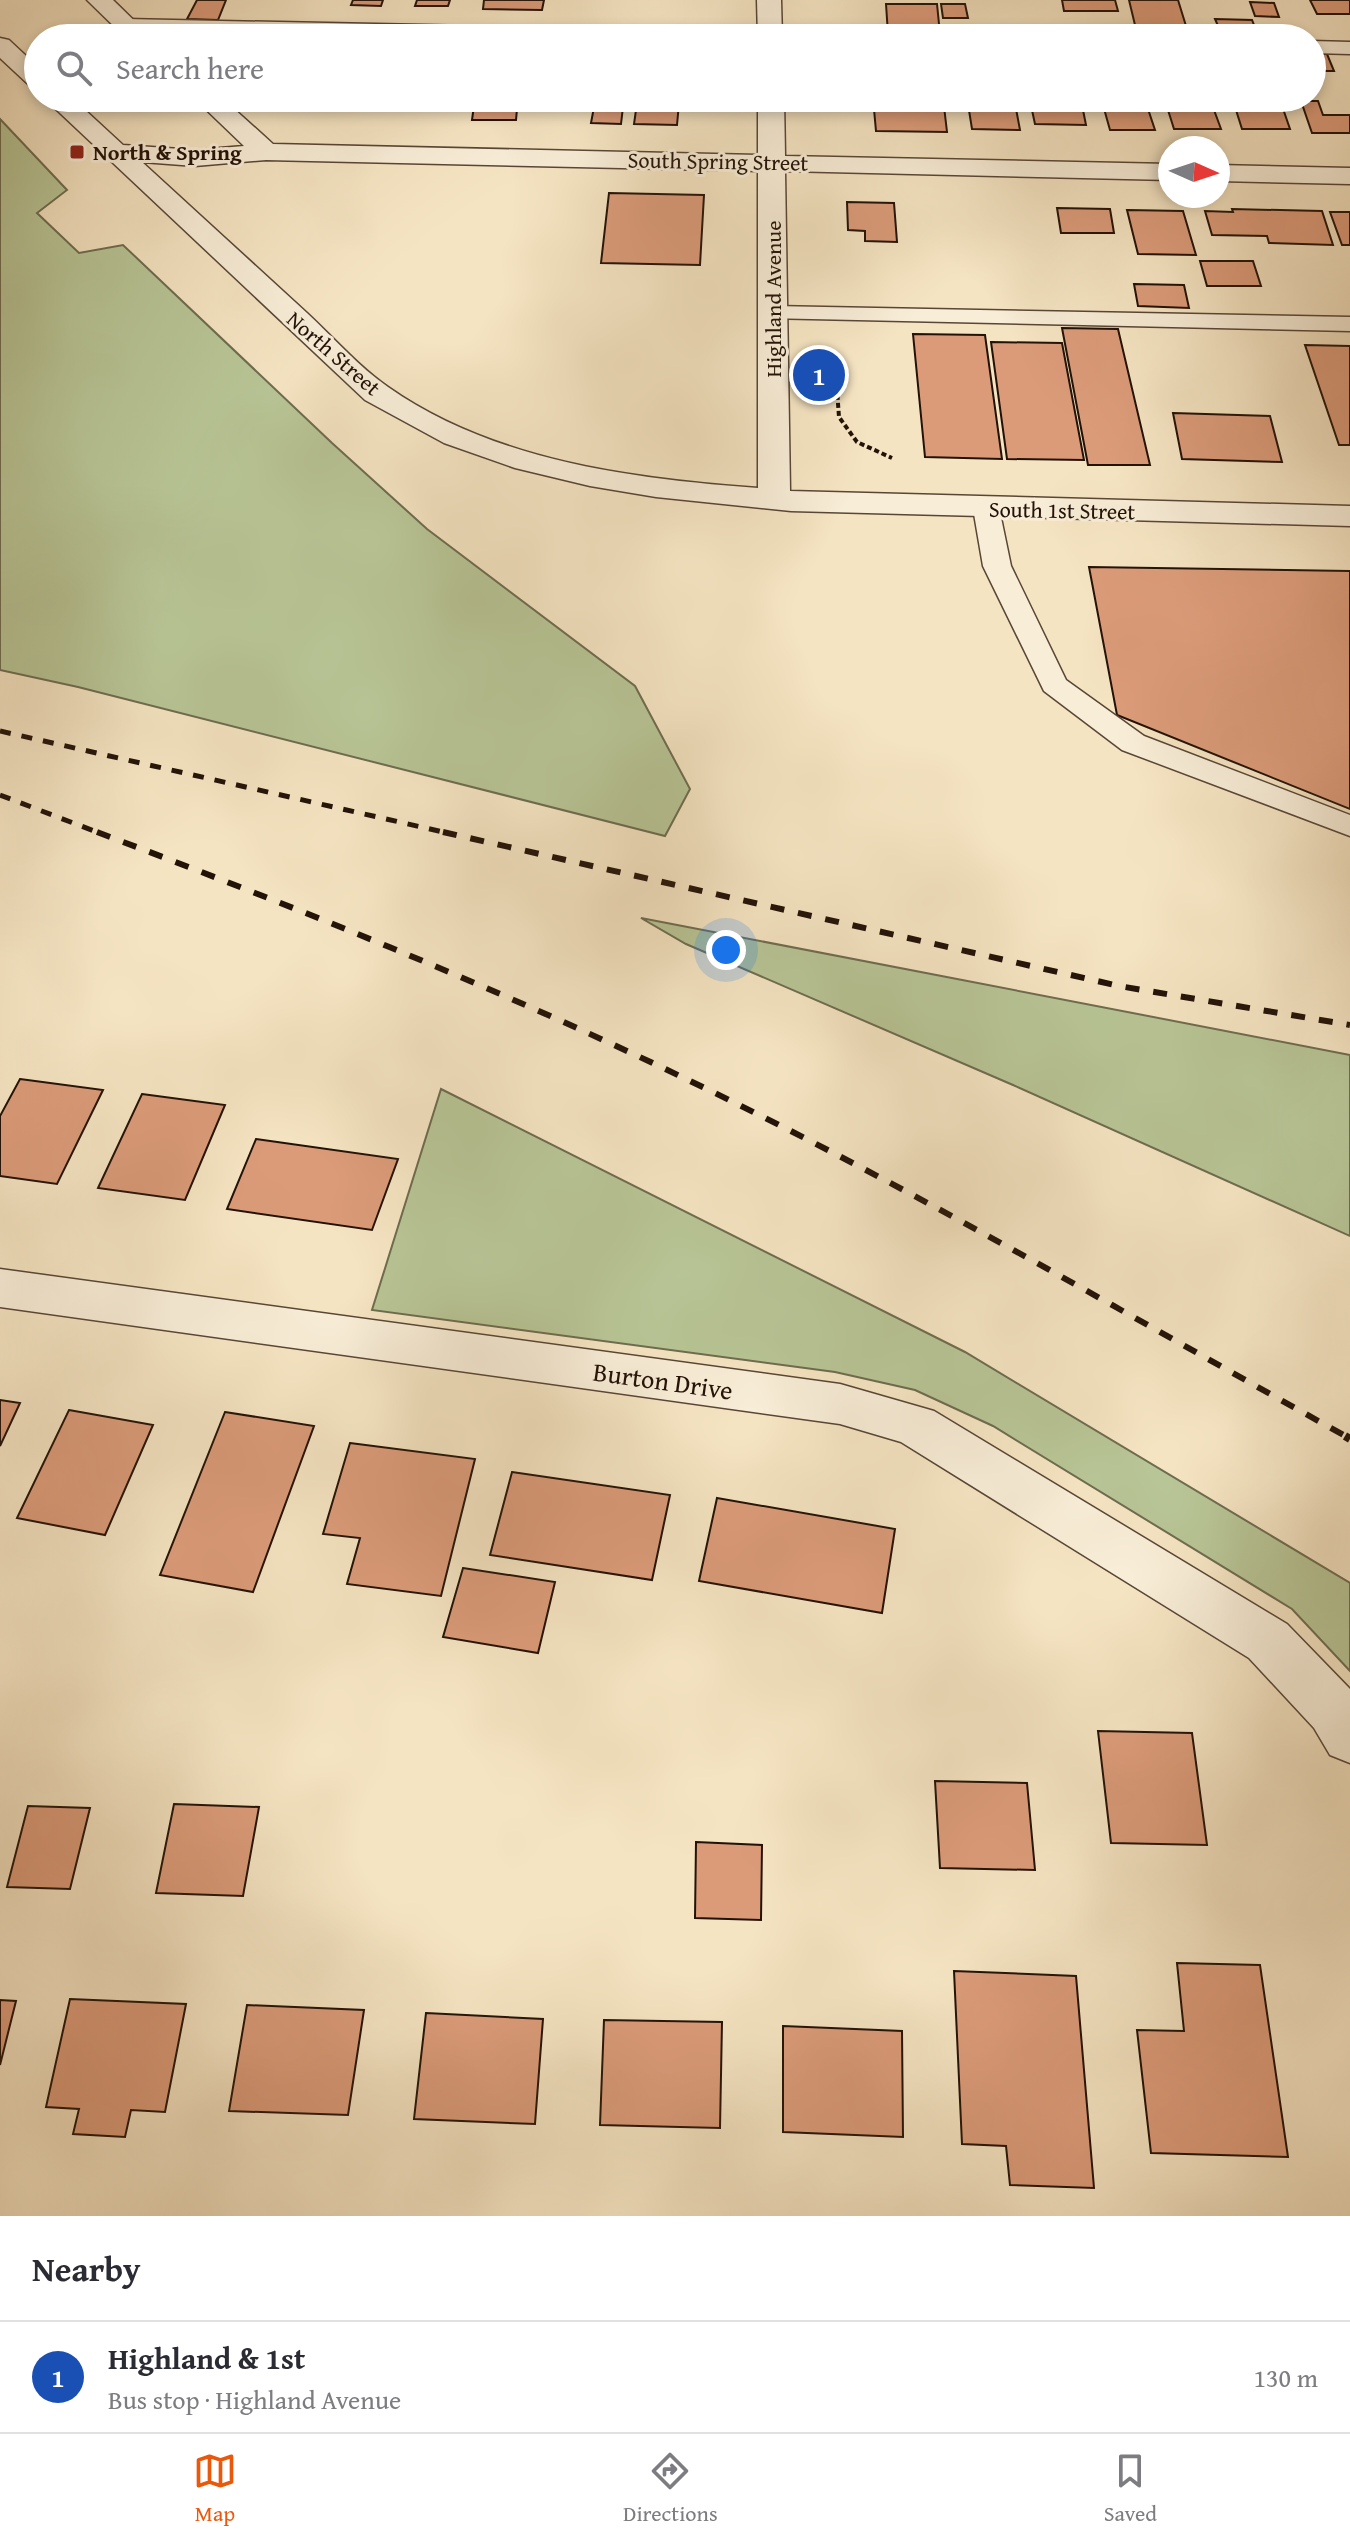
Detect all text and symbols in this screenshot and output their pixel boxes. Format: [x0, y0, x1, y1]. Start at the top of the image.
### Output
search box [24, 24, 1326, 112]
icon: search [52, 46, 96, 90]
text: Search here [116, 46, 264, 90]
place label: North & Spring [93, 136, 242, 168]
north arrow [1158, 136, 1230, 208]
marker: North & Spring [68, 143, 86, 161]
street label: South Spring Street [627, 143, 809, 179]
street label: Highland Avenue [757, 220, 789, 378]
street label: North Street [280, 303, 388, 403]
pin: 1 [793, 345, 845, 405]
street label: South 1st Street [989, 493, 1136, 527]
your location [706, 930, 746, 970]
street label: Burton Drive [591, 1351, 735, 1410]
text: Nearby [32, 2244, 141, 2293]
text: Highland & 1st [108, 2336, 305, 2380]
text: 1 [51, 2358, 65, 2397]
text: 130 m [1253, 2358, 1318, 2397]
text: Bus stop · Highland Avenue [108, 2380, 401, 2419]
tab: Map [193, 2449, 237, 2529]
tab: Directions [623, 2449, 718, 2529]
tab: Saved [1104, 2449, 1157, 2529]

